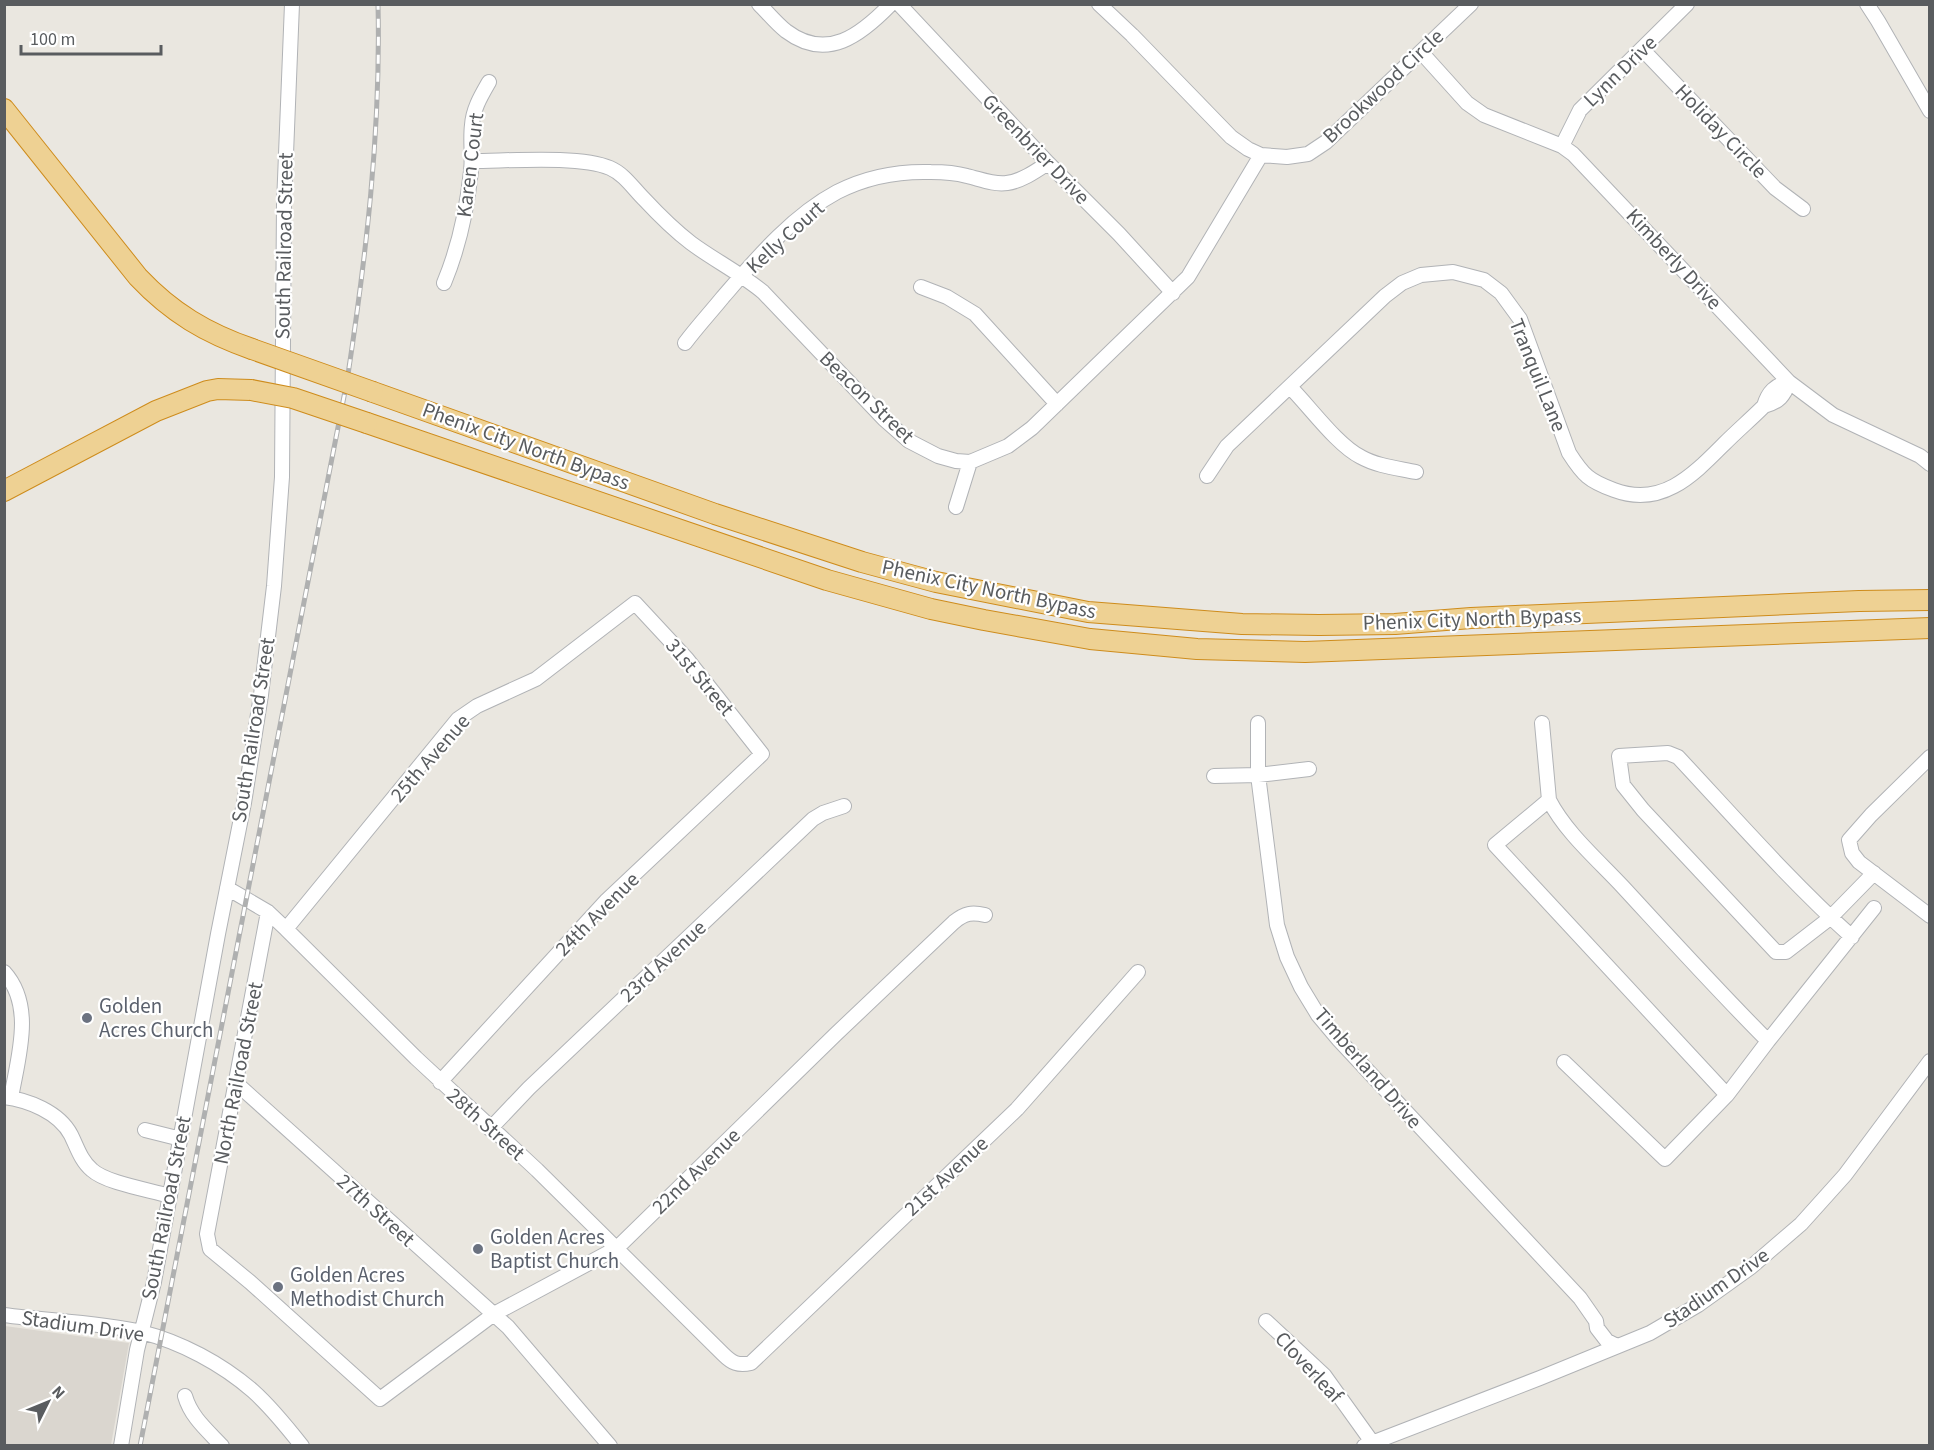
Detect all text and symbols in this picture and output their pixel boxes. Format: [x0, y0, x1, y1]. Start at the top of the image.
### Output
scale bar [21, 18, 160, 56]
street label: Brookwood Circle [1316, 22, 1450, 150]
text: 100 m [30, 27, 75, 52]
street label: Lynn Drive [1577, 28, 1663, 114]
street label: Holiday Circle [1668, 77, 1774, 185]
street label: Greenbrier Drive [975, 87, 1097, 211]
street label: Karen Court [449, 111, 491, 219]
street label: South Railroad Street [267, 152, 301, 340]
street label: Kelly Court [739, 194, 831, 280]
street label: Kimberly Drive [1619, 202, 1729, 316]
street label: Tranquil Lane [1502, 314, 1574, 436]
street label: Beacon Street [813, 344, 921, 450]
street label: Phenix City North Bypass [418, 395, 634, 498]
street label: Phenix City North Bypass [879, 552, 1099, 626]
street label: Phenix City North Bypass [1362, 600, 1582, 638]
street label: 31st Street [659, 632, 741, 722]
street label: South Railroad Street [224, 635, 282, 825]
street label: 25th Avenue [383, 707, 477, 809]
street label: 24th Avenue [548, 865, 646, 963]
street label: 23rd Avenue [613, 913, 713, 1009]
street label: North Railroad Street [206, 979, 270, 1167]
place label: Golden Acres Church [99, 991, 213, 1045]
street label: Timberland Drive [1307, 1001, 1429, 1135]
marker: Golden Acres Church [80, 1011, 94, 1025]
street label: 28th Street [440, 1081, 532, 1167]
street label: South Railroad Street [133, 1113, 199, 1303]
street label: 22nd Avenue [645, 1121, 747, 1221]
street label: 21st Avenue [897, 1129, 995, 1223]
street label: 27th Street [330, 1167, 422, 1253]
place label: Golden Acres Baptist Church [490, 1222, 619, 1276]
street label: Stadium Drive [1657, 1240, 1775, 1336]
marker: Golden Acres Baptist Church [471, 1242, 485, 1256]
place label: Golden Acres Methodist Church [290, 1260, 445, 1314]
marker: Golden Acres Methodist Church [271, 1280, 285, 1294]
street label: Stadium Drive [20, 1303, 146, 1349]
street label: Cloverleaf [1268, 1324, 1351, 1410]
north arrow [18, 1372, 78, 1432]
text: N [47, 1381, 70, 1404]

